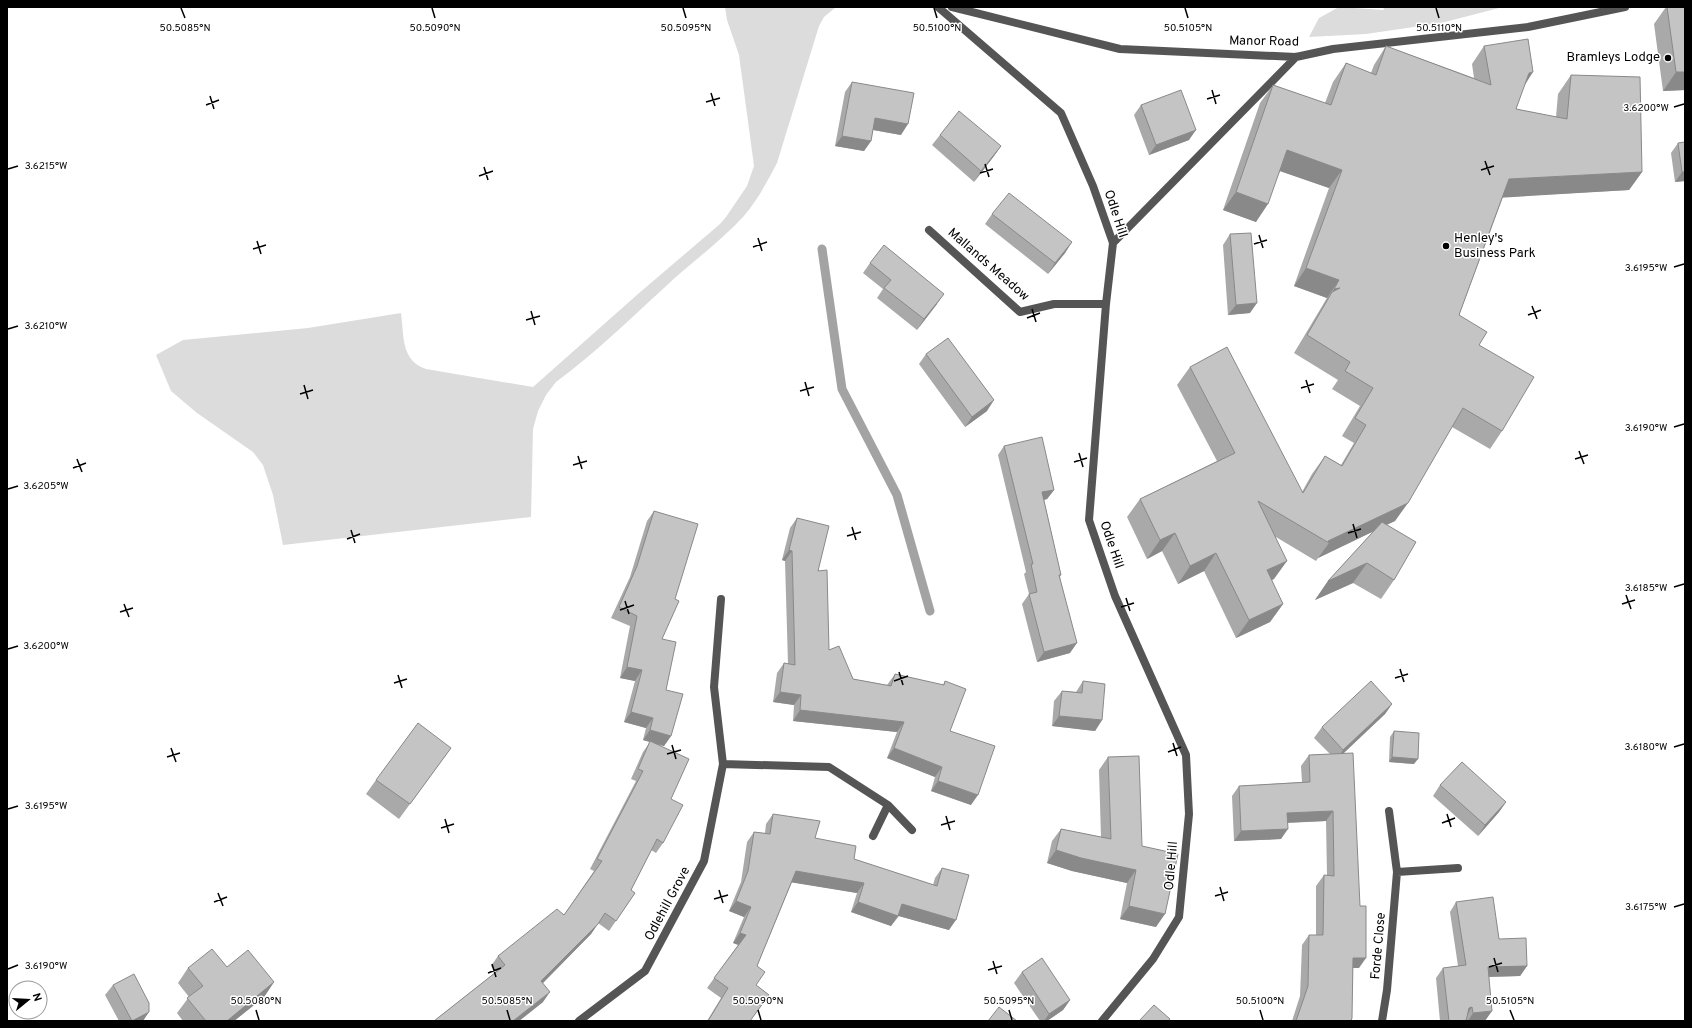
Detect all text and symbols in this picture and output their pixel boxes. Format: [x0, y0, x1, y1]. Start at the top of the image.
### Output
text: 50.5085°N [160, 22, 210, 35]
text: 50.5090°N [410, 22, 460, 35]
text: 50.5095°N [661, 22, 711, 35]
text: 50.5100°N [913, 22, 961, 35]
text: 50.5105°N [1164, 22, 1212, 35]
text: 50.5110°N [1416, 22, 1462, 35]
street label: Manor Road [1229, 33, 1299, 51]
place label: Bramleys Lodge [1566, 50, 1660, 66]
marker: Bramleys Lodge [1663, 53, 1673, 63]
text: 3.6200°W [1623, 102, 1669, 115]
text: 3.6215°W [25, 160, 67, 173]
street label: Odle Hill [1100, 188, 1130, 240]
street label: Mallands Meadow [944, 225, 1032, 305]
place label: Henley's Business Park [1454, 231, 1536, 262]
marker: Henley's Business Park [1441, 241, 1451, 251]
text: 3.6195°W [1625, 262, 1667, 275]
text: 3.6210°W [25, 320, 67, 333]
text: 3.6190°W [1625, 422, 1667, 435]
text: 3.6205°W [23, 480, 69, 493]
street label: Odle Hill [1095, 519, 1127, 571]
text: 3.6185°W [1625, 582, 1667, 595]
text: 3.6200°W [23, 640, 69, 653]
text: 3.6180°W [1625, 741, 1667, 754]
text: 3.6195°W [25, 800, 67, 813]
street label: Odle Hill [1162, 841, 1182, 891]
street label: Odlehill Grove [642, 864, 694, 944]
text: 3.6175°W [1625, 901, 1667, 914]
street label: Forde Close [1368, 912, 1390, 980]
text: 3.6190°W [25, 960, 67, 973]
north arrow [8, 980, 48, 1020]
text: N [29, 991, 44, 1003]
text: 50.5080°N [230, 995, 282, 1008]
text: 50.5085°N [482, 995, 532, 1008]
text: 50.5090°N [733, 995, 783, 1008]
text: 50.5095°N [984, 995, 1034, 1008]
text: 50.5100°N [1236, 995, 1284, 1008]
text: 50.5105°N [1486, 995, 1534, 1008]

